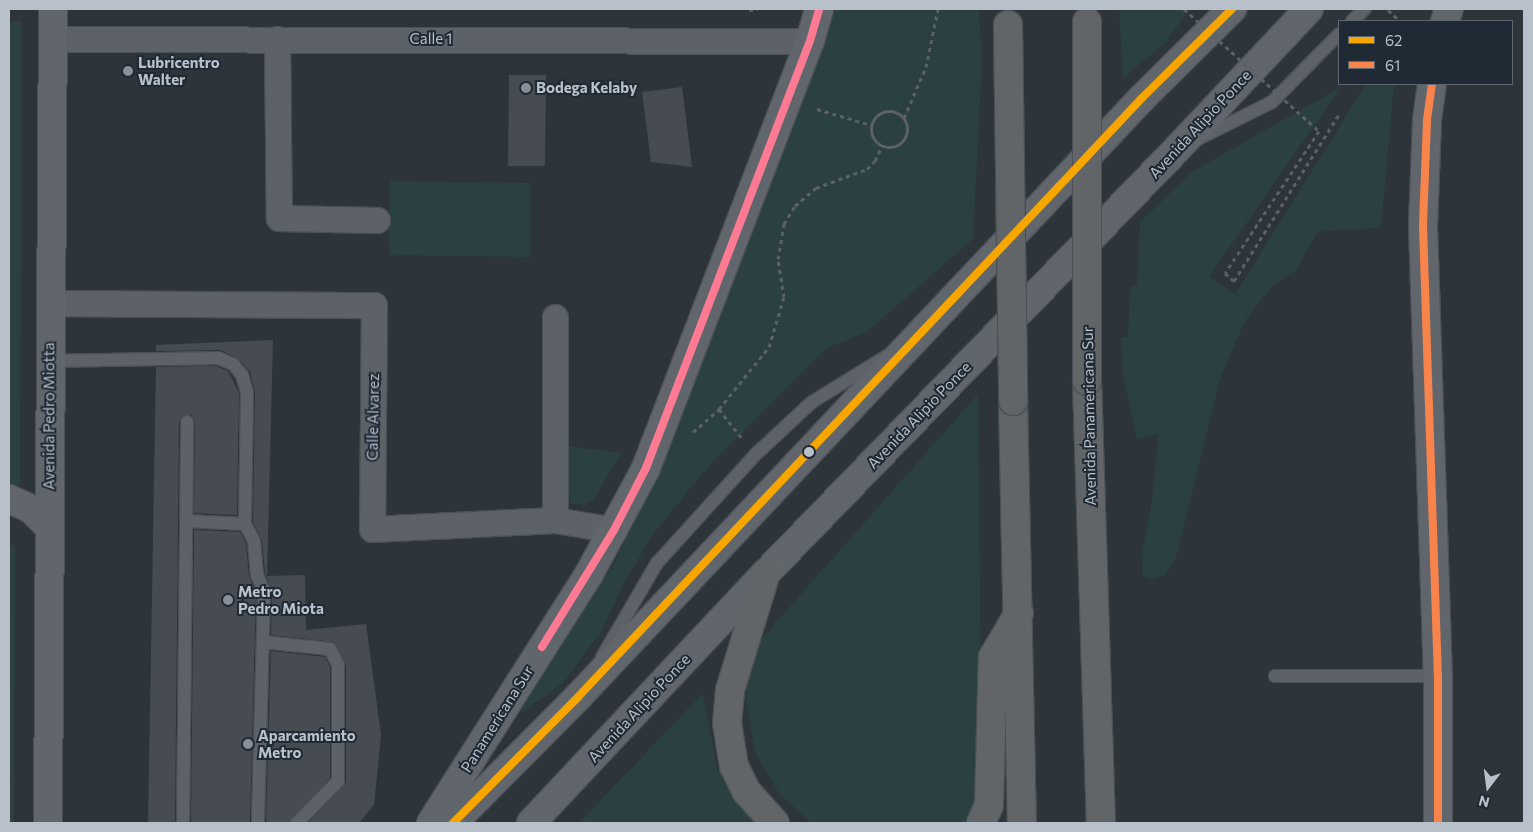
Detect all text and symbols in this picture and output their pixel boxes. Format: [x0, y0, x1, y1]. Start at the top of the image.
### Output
legend [1338, 20, 1513, 85]
street label: Calle 1 [410, 30, 452, 48]
text: 62 [1385, 31, 1402, 49]
place label: Lubricentro Walter [138, 53, 220, 88]
text: 61 [1385, 56, 1401, 74]
marker: Lubricentro Walter [122, 65, 134, 77]
street label: Avenida Alipio Ponce [1145, 66, 1255, 182]
place label: Bodega Kelaby [536, 79, 637, 97]
marker: Bodega Kelaby [520, 82, 532, 94]
street label: Avenida Panamericana Sur [1078, 326, 1100, 506]
street label: Avenida Pedro Miotta [40, 342, 58, 490]
street label: Avenida Alipio Ponce [863, 358, 975, 472]
street label: Calle Alvarez [363, 373, 383, 461]
unlabelled marker [804, 447, 814, 457]
place label: Metro Pedro Miota [238, 582, 324, 617]
marker: Metro Pedro Miota [222, 594, 234, 606]
street label: Avenida Alipio Ponce [584, 650, 694, 766]
street label: Panamericana Sur [457, 662, 537, 776]
place label: Aparcamiento Metro [258, 726, 356, 761]
marker: Aparcamiento Metro [242, 738, 254, 750]
north arrow [1463, 762, 1513, 812]
text: N [1477, 792, 1491, 812]

